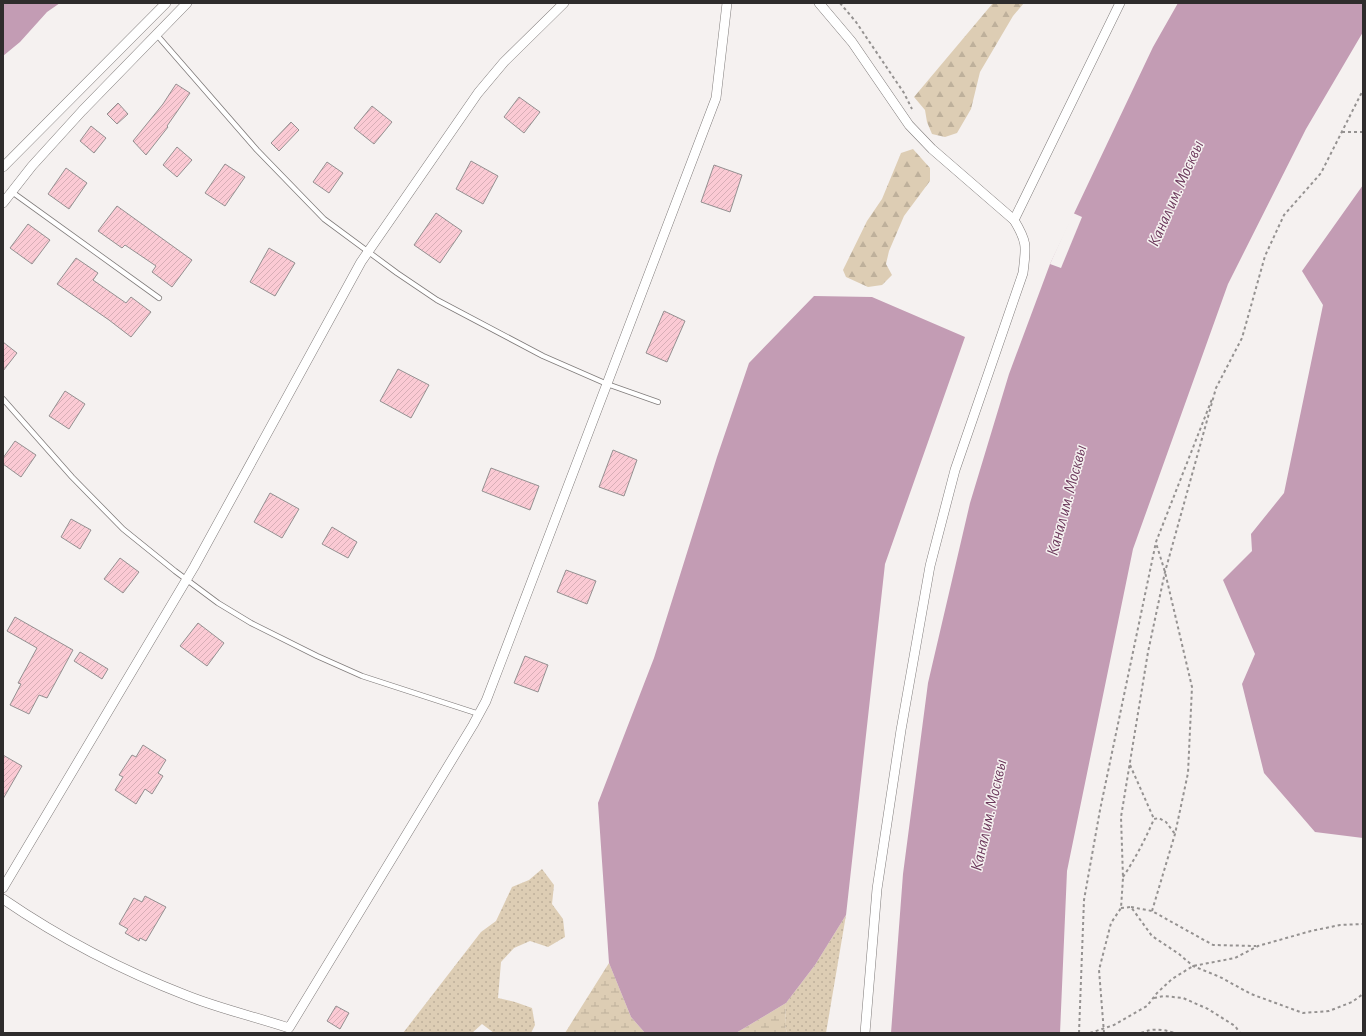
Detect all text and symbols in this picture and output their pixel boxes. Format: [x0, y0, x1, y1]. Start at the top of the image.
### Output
water label: Канал им. Москвы [1145, 138, 1206, 249]
water label: Канал им. Москвы [1044, 443, 1089, 557]
water label: Канал им. Москвы [967, 758, 1010, 872]

